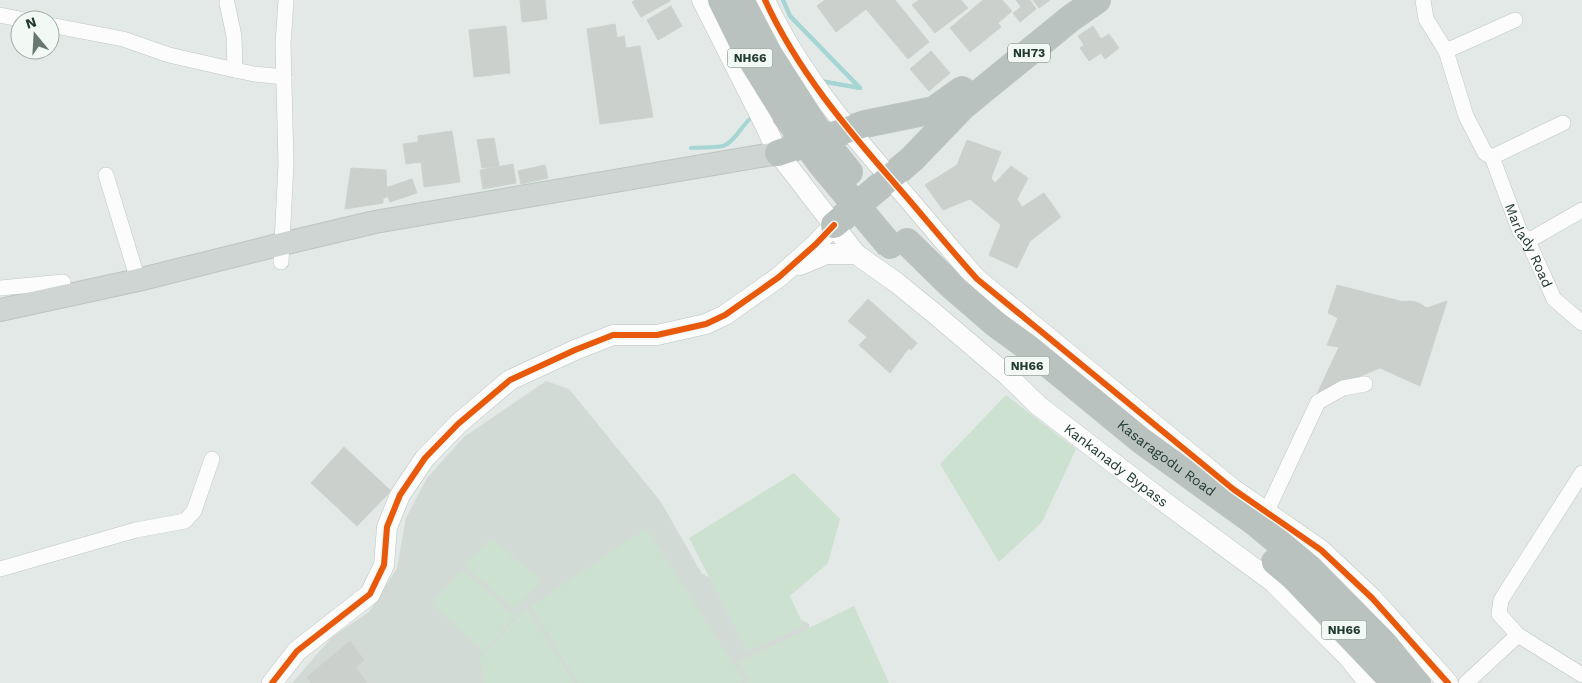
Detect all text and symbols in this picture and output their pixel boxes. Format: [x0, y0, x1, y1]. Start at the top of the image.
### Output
north arrow [10, 10, 60, 60]
text: N [24, 13, 38, 32]
road number: NH73 [1008, 44, 1050, 62]
road number: NH66 [728, 48, 772, 68]
street label: Marlady Road [1502, 201, 1556, 290]
road number: NH66 [1004, 356, 1050, 376]
street label: Kasaragodu Road [1114, 416, 1219, 499]
street label: Kankanady Bypass [1061, 420, 1171, 510]
road number: NH66 [1322, 620, 1366, 640]

